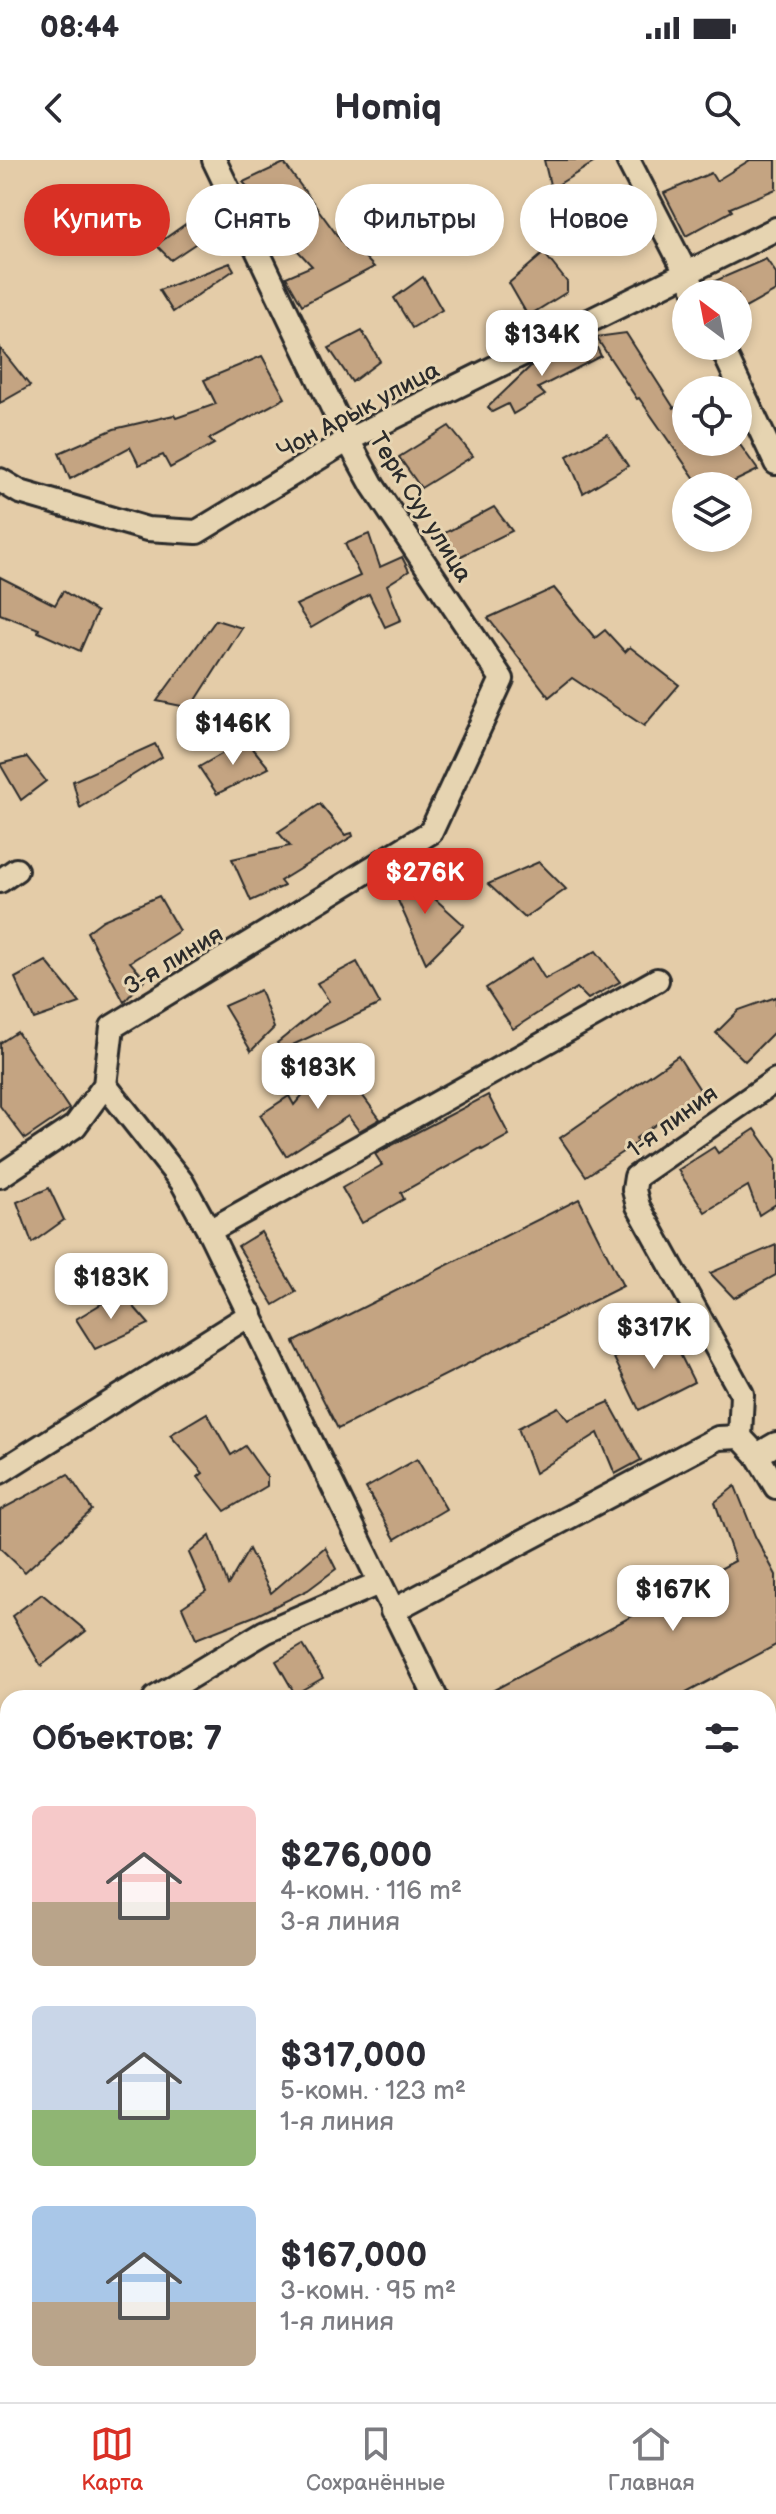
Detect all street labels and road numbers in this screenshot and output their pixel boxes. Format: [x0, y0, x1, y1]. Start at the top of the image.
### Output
street label: Чон Арык улица [272, 355, 444, 465]
street label: Терк Суу улица [363, 427, 478, 588]
street label: 3-я линия [118, 919, 228, 1001]
street label: 1-я линия [621, 1079, 723, 1164]

